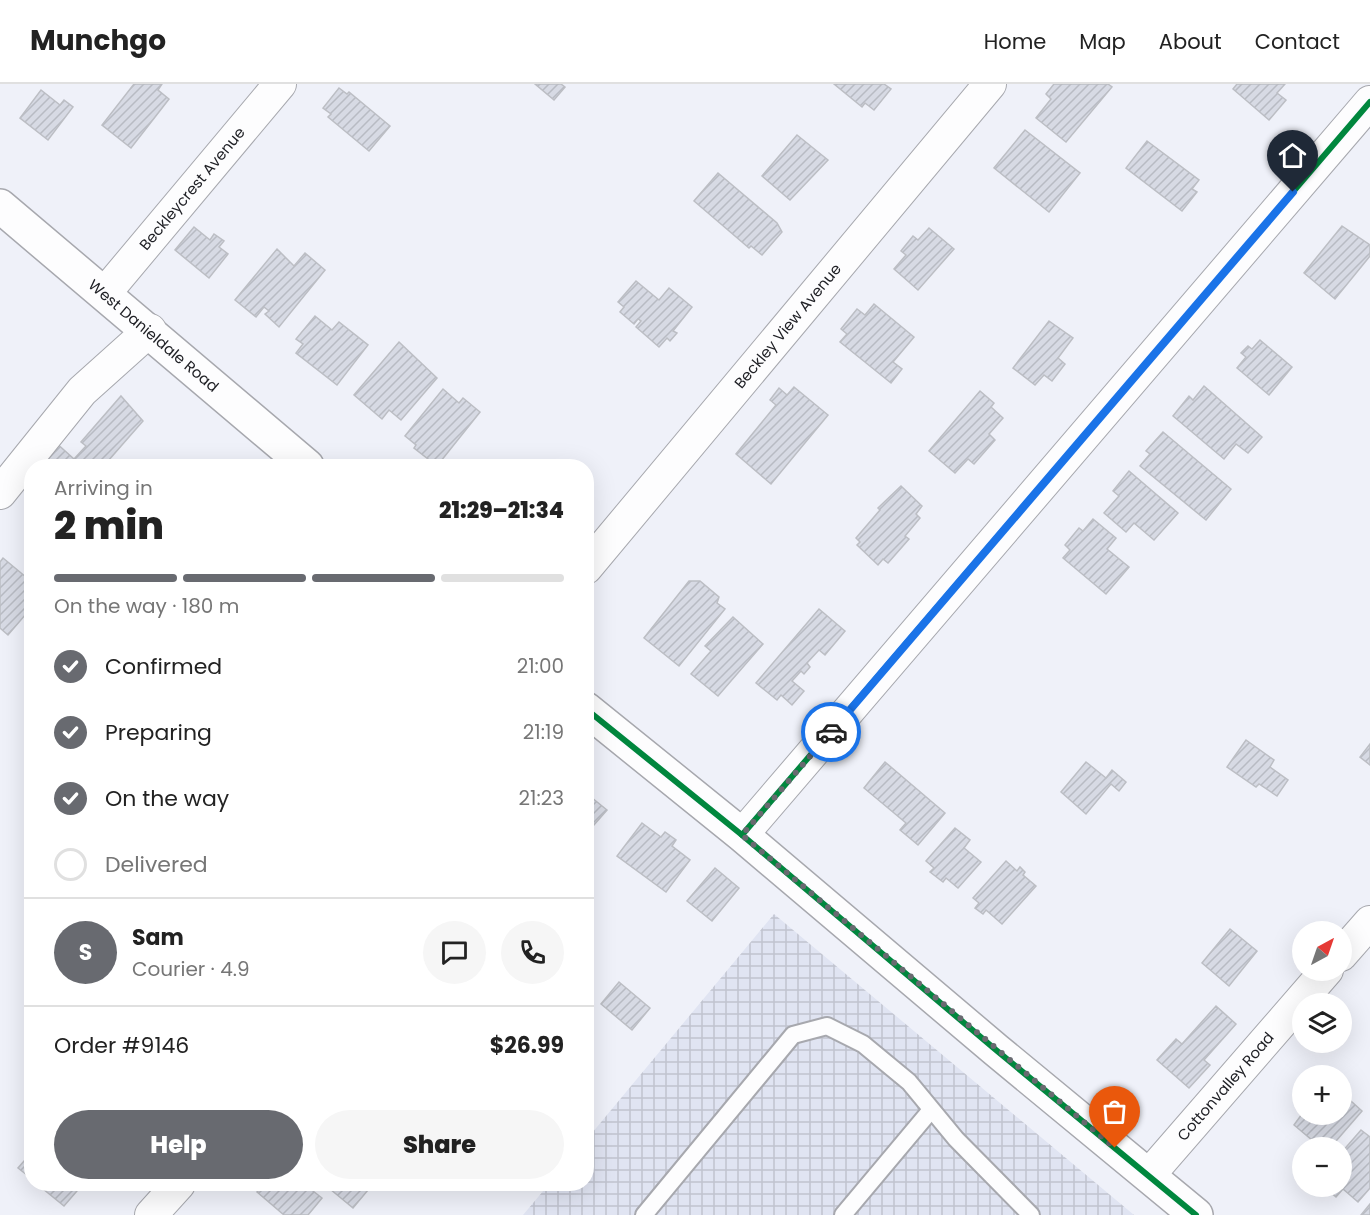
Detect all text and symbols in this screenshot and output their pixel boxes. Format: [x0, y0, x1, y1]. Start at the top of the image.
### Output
text: Munchgo [30, 21, 166, 60]
text: Home [984, 27, 1046, 56]
text: Map [1079, 27, 1126, 56]
text: About [1159, 27, 1222, 56]
text: Contact [1255, 27, 1340, 56]
street label: Beckleycrest Avenue [134, 122, 250, 254]
pin [1267, 130, 1318, 192]
icon: home [1276, 139, 1309, 172]
street label: Beckley View Avenue [729, 259, 846, 393]
street label: West Danieldale Road [84, 274, 223, 397]
text: Arriving in [54, 474, 153, 502]
text: 21:29–21:34 [439, 495, 564, 526]
text: 2 min [54, 498, 164, 553]
text: On the way · 180 m [54, 592, 239, 620]
icon: check [54, 650, 87, 683]
text: Confirmed [105, 651, 222, 682]
text: 21:00 [517, 652, 564, 680]
courier [801, 702, 861, 762]
icon: check [54, 716, 87, 749]
icon: car [815, 716, 848, 749]
text: Preparing [105, 717, 212, 748]
text: 21:19 [523, 718, 564, 746]
icon: check [54, 782, 87, 815]
text: On the way [105, 783, 229, 814]
text: 21:23 [519, 784, 564, 812]
text: Delivered [105, 849, 208, 880]
button: chat [423, 921, 486, 984]
button: phone [501, 921, 564, 984]
north arrow [1292, 921, 1352, 981]
map controls [1292, 921, 1352, 1197]
text: Sam [132, 922, 184, 953]
text: S [79, 937, 92, 968]
text: Courier · 4.9 [132, 955, 250, 983]
button: layers [1292, 993, 1352, 1053]
street label: Cottonvalley Road [1172, 1027, 1279, 1145]
text: Order #9146 [54, 1030, 189, 1061]
text: $26.99 [490, 1030, 564, 1061]
button: + [1292, 1065, 1352, 1125]
pin [1089, 1086, 1140, 1148]
icon: bag [1098, 1095, 1131, 1128]
button: Help [54, 1110, 303, 1179]
button: Share [315, 1110, 564, 1179]
button: − [1292, 1137, 1352, 1197]

